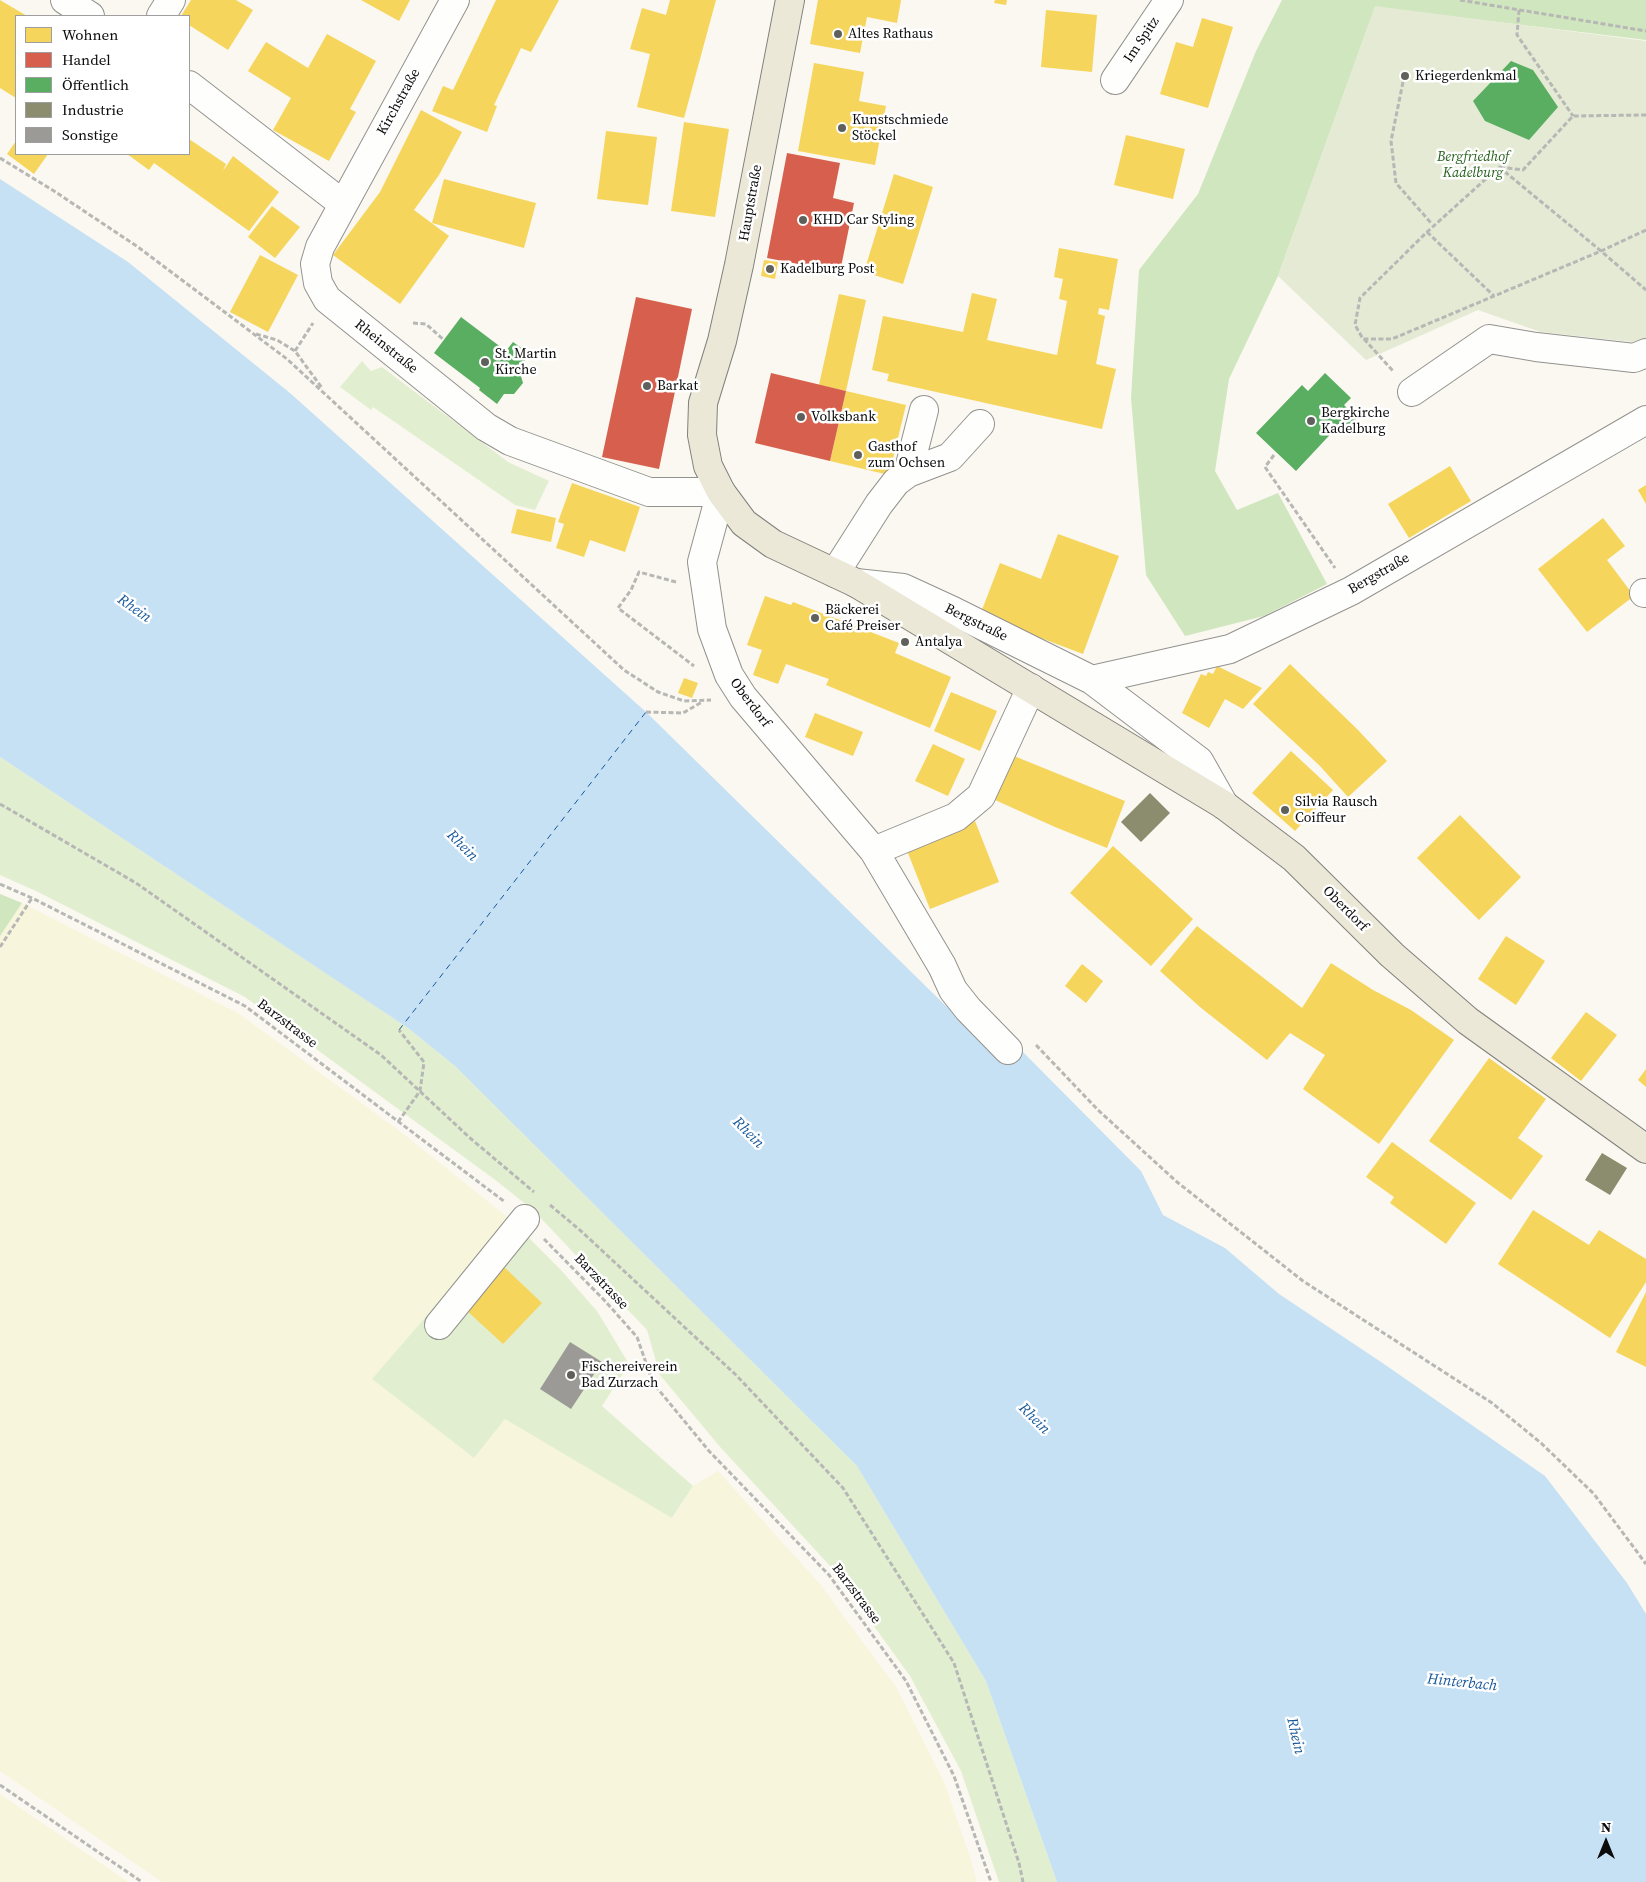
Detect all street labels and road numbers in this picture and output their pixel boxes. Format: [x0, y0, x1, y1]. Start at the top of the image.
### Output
street label: Im Spitz [1121, 14, 1163, 66]
street label: Kirchstraße [374, 66, 424, 138]
street label: Hauptstraße [736, 163, 766, 243]
street label: Rheinstraße [351, 316, 421, 378]
street label: Bergstraße [1345, 550, 1413, 598]
street label: Bergstraße [942, 601, 1010, 645]
street label: Oberdorf [726, 675, 774, 731]
street label: Oberdorf [1319, 883, 1371, 935]
street label: Barzstrasse [254, 996, 320, 1052]
street label: Barzstrasse [570, 1251, 632, 1313]
street label: Barzstrasse [828, 1561, 884, 1627]

